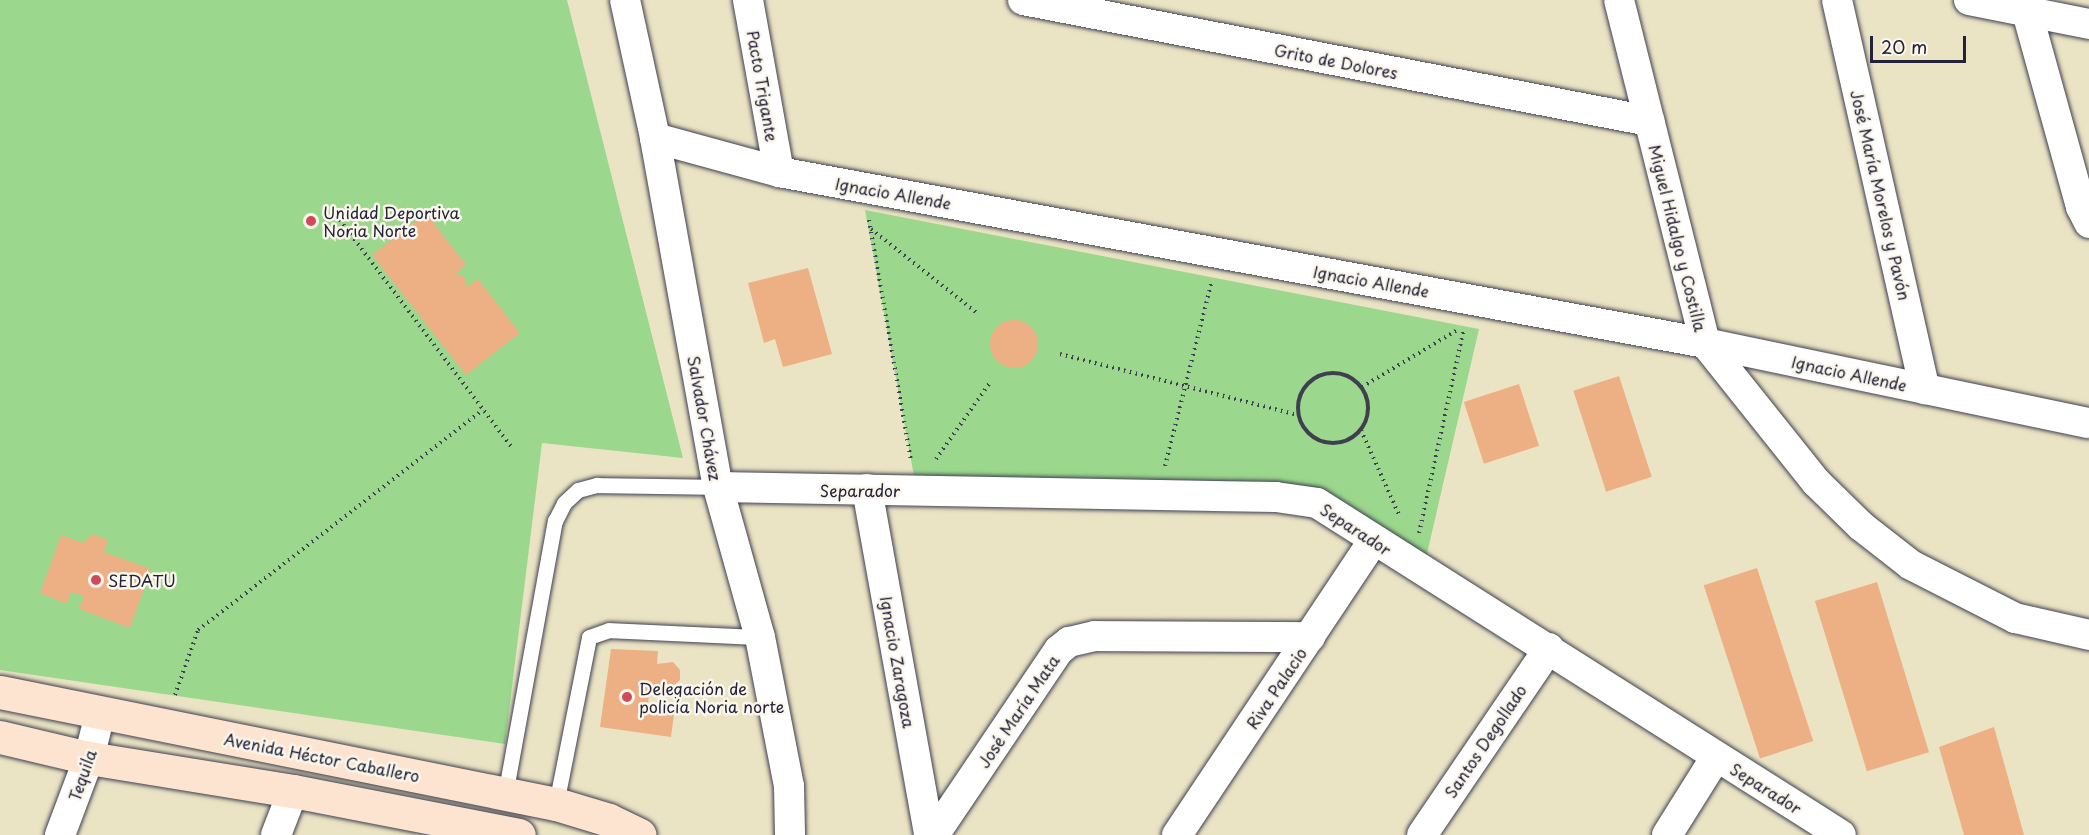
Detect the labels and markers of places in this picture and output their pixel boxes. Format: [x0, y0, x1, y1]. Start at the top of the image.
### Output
place label: Unidad Deportiva Noria Norte [323, 202, 461, 240]
marker: Unidad Deportiva Noria Norte [304, 214, 318, 228]
place label: SEDATU [108, 570, 176, 590]
marker: SEDATU [89, 573, 103, 587]
place label: Delegación de policía Noria norte [639, 678, 785, 716]
marker: Delegación de policía Noria norte [620, 690, 634, 704]

